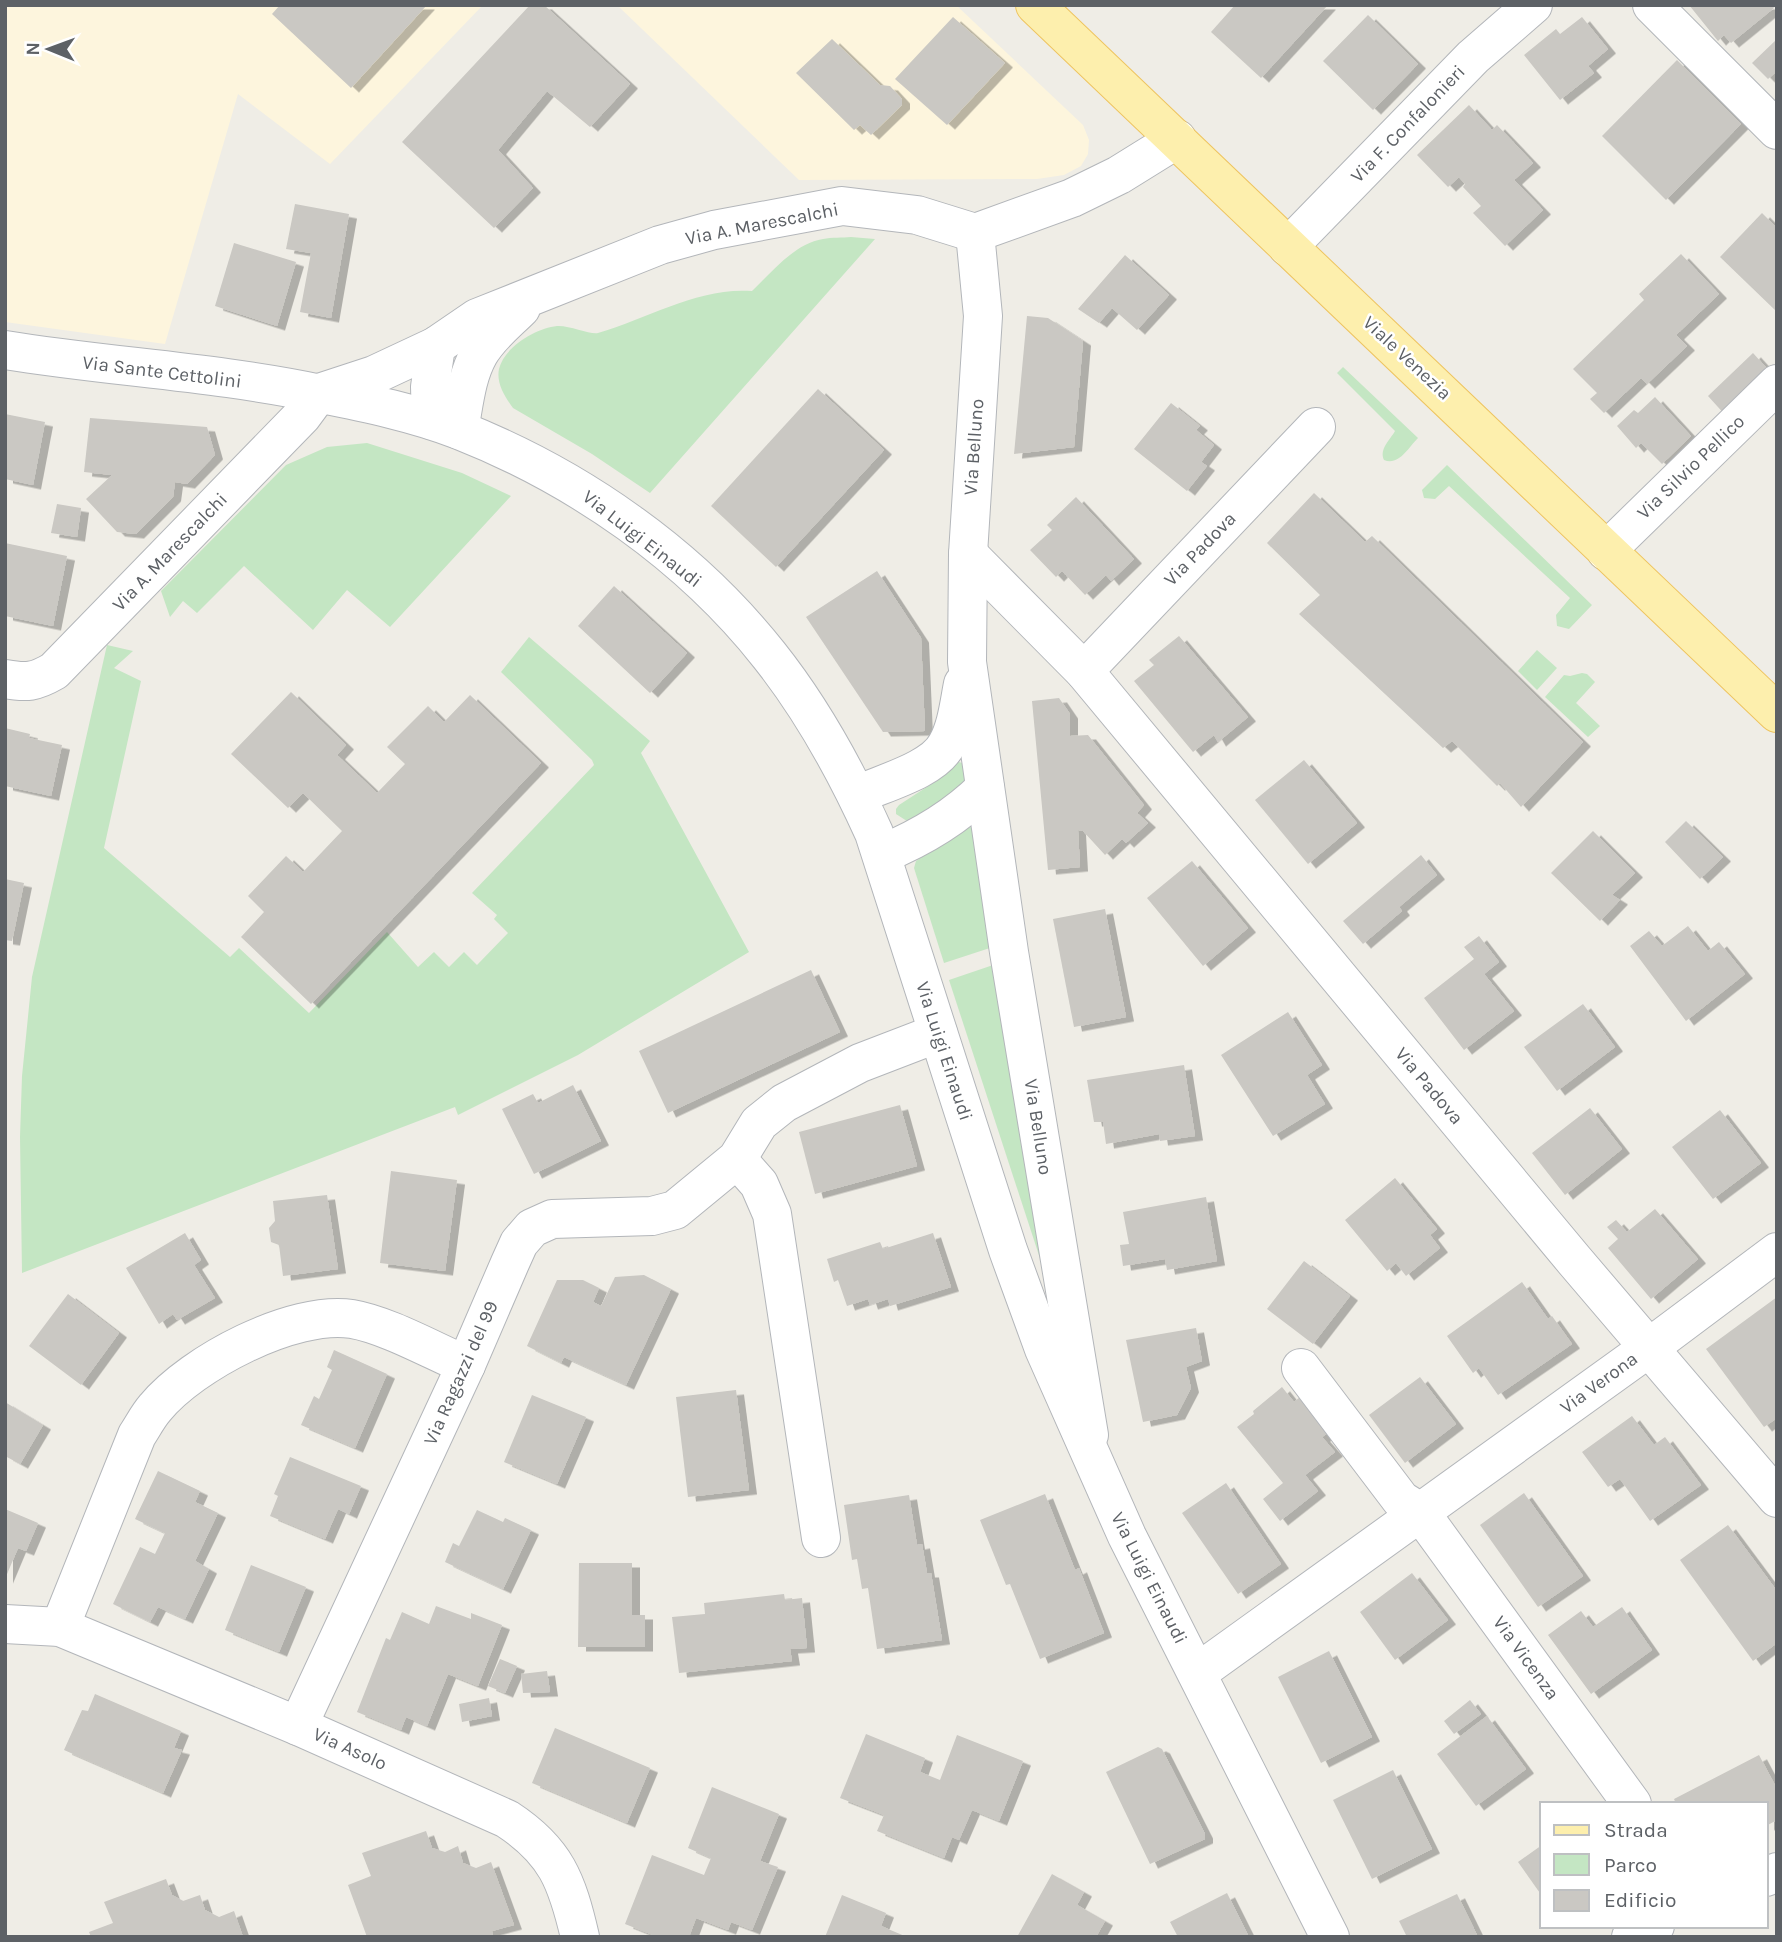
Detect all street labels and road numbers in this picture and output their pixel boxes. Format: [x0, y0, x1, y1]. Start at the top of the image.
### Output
street label: Via F. Confalonieri [1346, 61, 1470, 187]
street label: Via A. Marescalchi [683, 198, 841, 250]
street label: Viale Venezia [1358, 312, 1456, 404]
street label: Via Sante Cettolini [81, 351, 243, 393]
street label: Via Belluno [960, 398, 988, 496]
street label: Via Silvio Pellico [1633, 410, 1749, 524]
street label: Via Luigi Einaudi [578, 486, 706, 592]
street label: Via A. Marescalchi [108, 488, 232, 616]
street label: Via Padova [1159, 508, 1241, 590]
street label: Via Luigi Einaudi [911, 979, 977, 1123]
street label: Via Padova [1390, 1043, 1468, 1129]
street label: Via Belluno [1020, 1077, 1056, 1177]
street label: Via Ragazzi del 99 [419, 1297, 503, 1449]
street label: Via Verona [1556, 1348, 1642, 1418]
street label: Via Luigi Einaudi [1106, 1508, 1192, 1648]
street label: Via Vicenza [1488, 1612, 1564, 1704]
street label: Via Asolo [310, 1723, 390, 1775]

